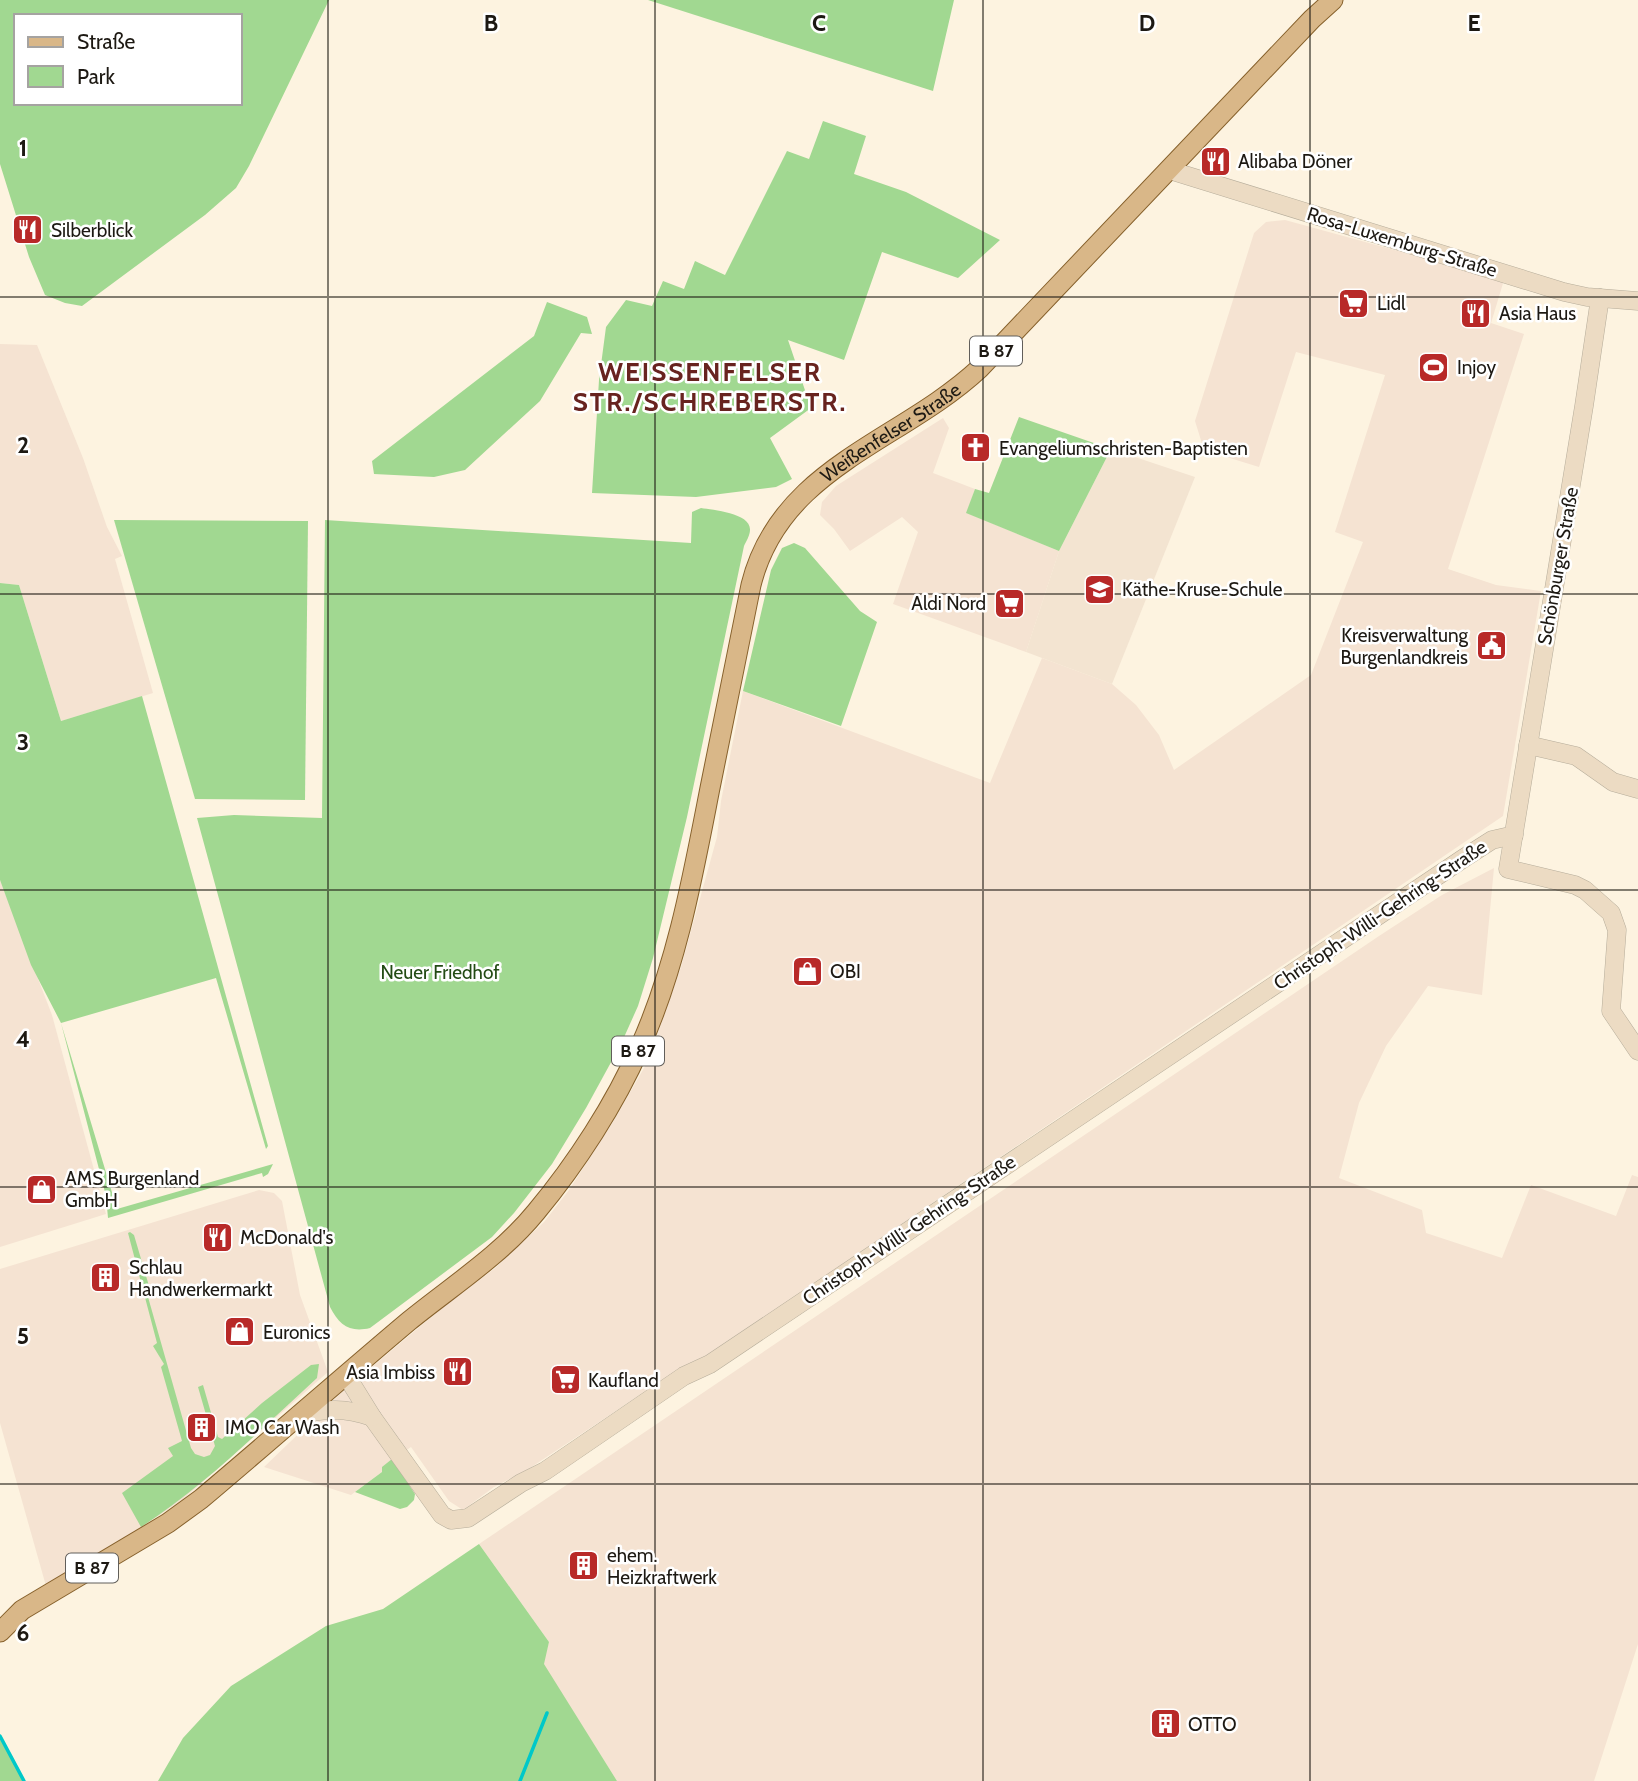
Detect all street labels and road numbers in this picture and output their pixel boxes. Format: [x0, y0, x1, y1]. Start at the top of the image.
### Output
street label: Rosa-Luxemburg-Straße [1304, 202, 1500, 282]
road number: B 87 [970, 337, 1022, 366]
street label: Weißenfelser Straße [816, 377, 965, 487]
street label: Schönburger Straße [1533, 485, 1583, 647]
street label: Christoph-Willi-Gehring-Straße [1269, 835, 1491, 995]
road number: B 87 [612, 1036, 664, 1066]
street label: Christoph-Willi-Gehring-Straße [798, 1150, 1020, 1310]
road number: B 87 [66, 1554, 118, 1582]

